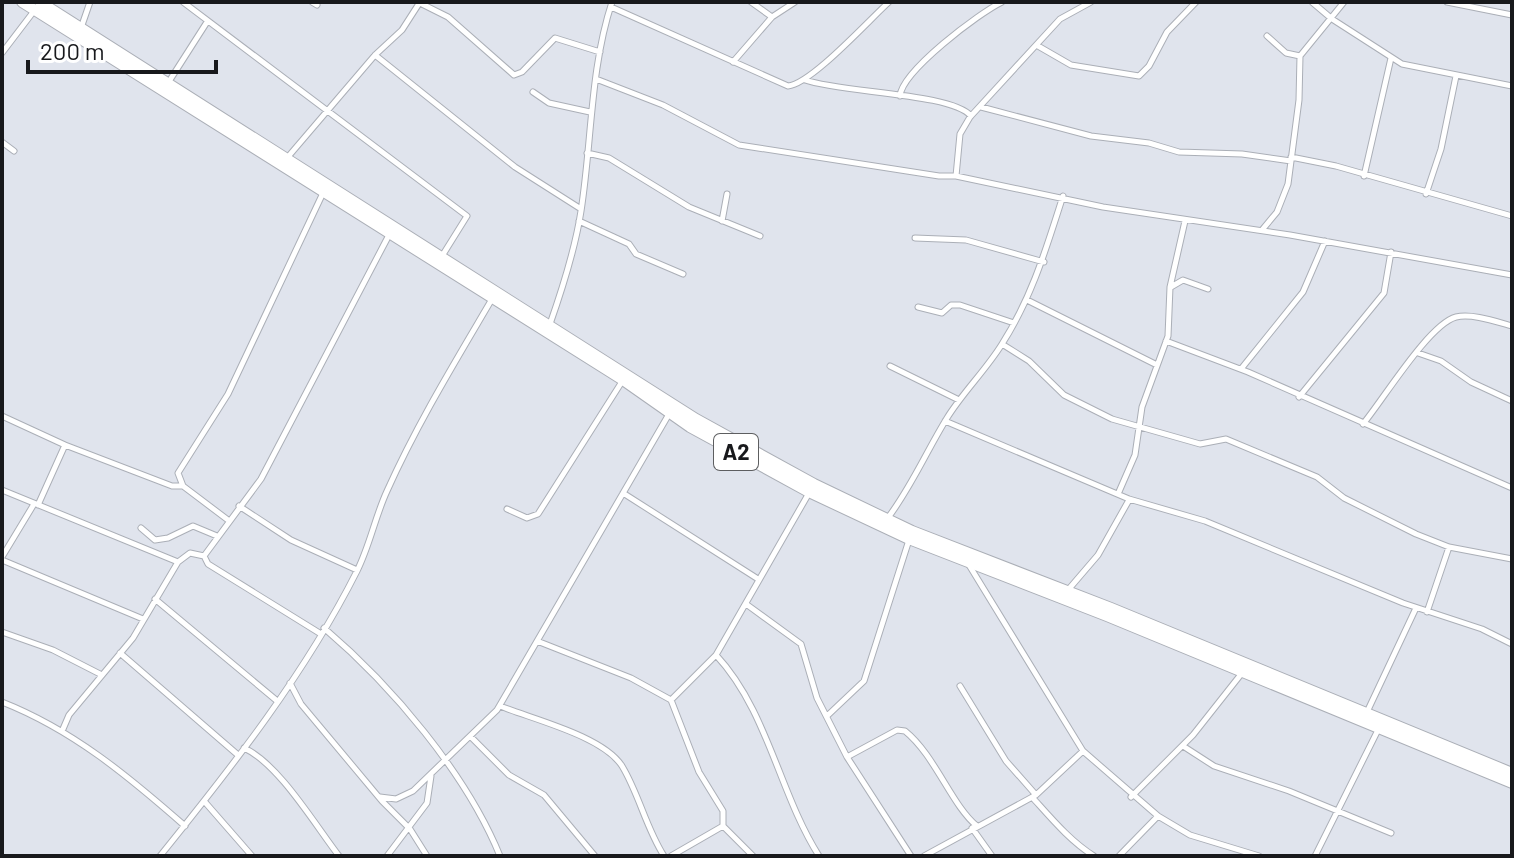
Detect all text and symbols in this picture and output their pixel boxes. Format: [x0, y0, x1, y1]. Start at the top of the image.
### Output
scale bar [28, 24, 216, 74]
text: 200 m [40, 36, 105, 65]
road number: A2 [714, 434, 758, 470]

